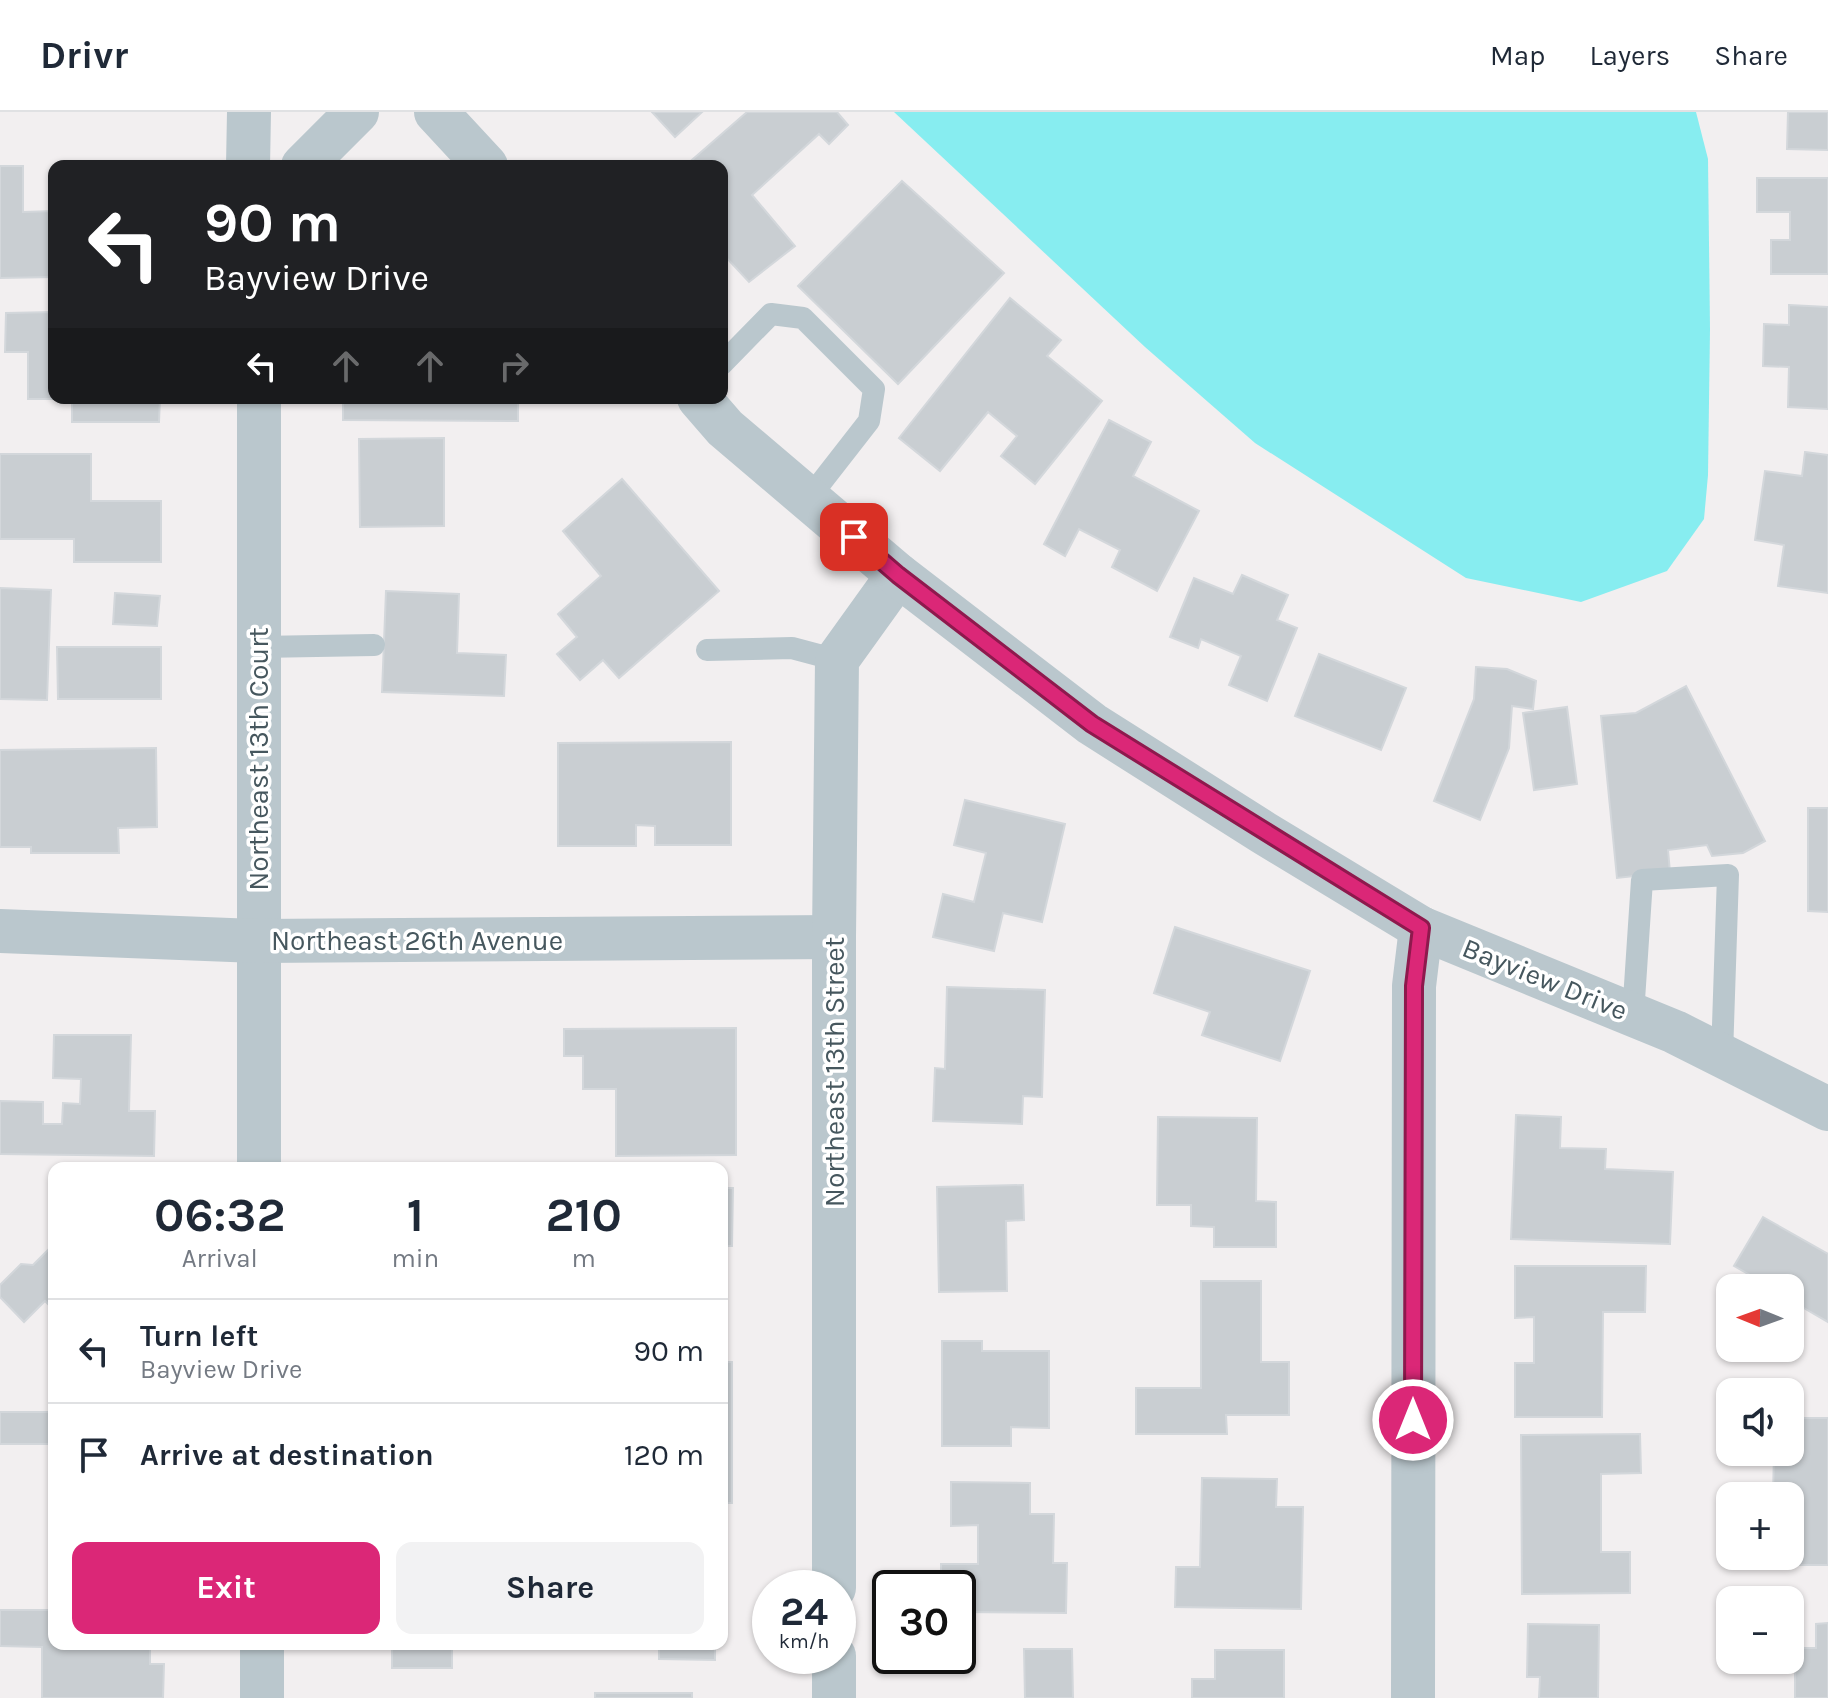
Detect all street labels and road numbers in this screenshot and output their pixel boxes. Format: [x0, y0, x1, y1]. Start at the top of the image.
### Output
street label: Northeast 13th Court [242, 627, 275, 891]
street label: Northeast 26th Avenue [271, 924, 563, 957]
street label: Bayview Drive [1458, 931, 1632, 1027]
street label: Northeast 13th Street [818, 937, 851, 1207]

